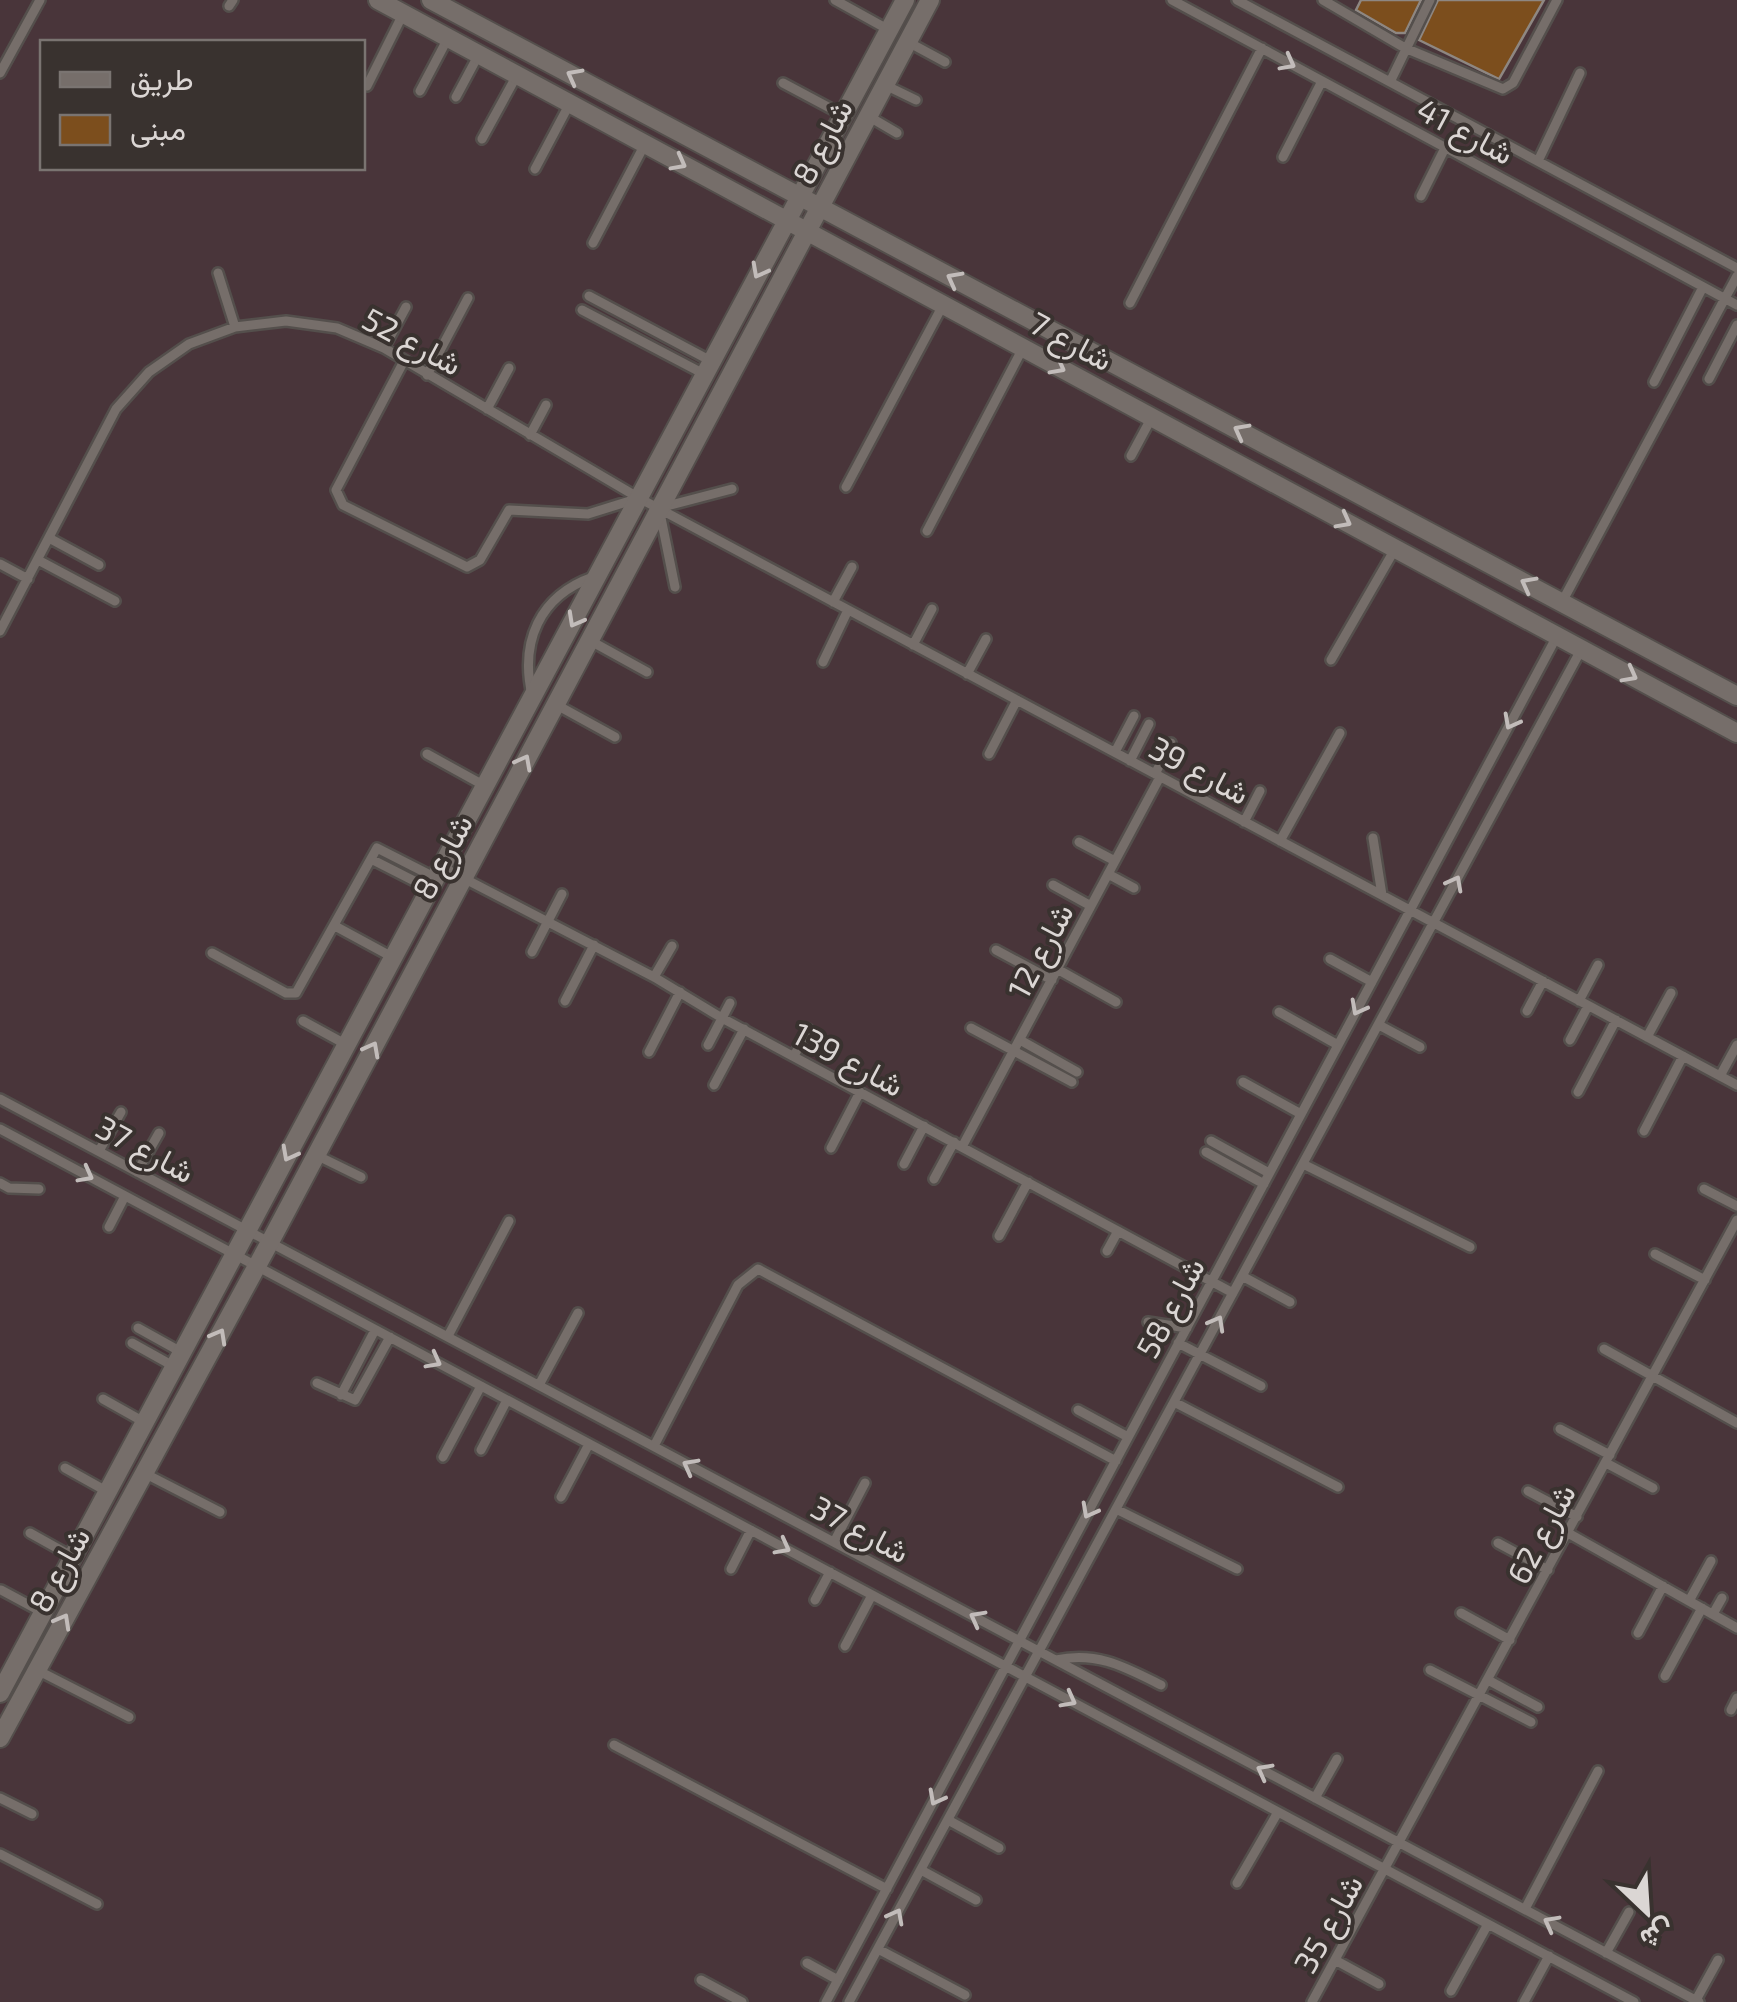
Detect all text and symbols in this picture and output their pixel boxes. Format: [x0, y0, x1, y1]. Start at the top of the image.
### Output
legend [40, 40, 365, 170]
one-way arrow [1278, 51, 1296, 70]
text: طريق [130, 60, 194, 98]
one-way arrow [567, 69, 585, 88]
street label: شارع 41 [1409, 89, 1521, 176]
street label: شارع 8 [783, 92, 864, 192]
text: مبنى [130, 110, 186, 148]
one-way arrow [669, 150, 687, 170]
one-way arrow [752, 261, 772, 279]
one-way arrow [946, 271, 964, 291]
street label: شارع 52 [355, 298, 469, 386]
street label: شارع 7 [1022, 303, 1120, 382]
one-way arrow [1047, 354, 1065, 374]
one-way arrow [1233, 424, 1251, 443]
one-way arrow [1333, 509, 1351, 528]
one-way arrow [1520, 576, 1538, 596]
one-way arrow [567, 609, 587, 627]
one-way arrow [1619, 663, 1637, 682]
one-way arrow [1504, 711, 1523, 729]
street label: شارع 39 [1141, 727, 1256, 815]
one-way arrow [512, 755, 531, 773]
street label: شارع 8 [403, 807, 484, 907]
one-way arrow [1443, 876, 1463, 894]
street label: شارع 12 [998, 896, 1084, 1006]
one-way arrow [1350, 998, 1370, 1016]
street label: شارع 139 [785, 1013, 911, 1107]
one-way arrow [360, 1042, 379, 1060]
street label: شارع 37 [88, 1106, 202, 1194]
one-way arrow [282, 1143, 302, 1161]
one-way arrow [75, 1163, 94, 1182]
street label: شارع 58 [1127, 1250, 1216, 1366]
one-way arrow [1205, 1315, 1224, 1333]
one-way arrow [206, 1329, 226, 1347]
one-way arrow [424, 1349, 442, 1368]
one-way arrow [683, 1458, 701, 1478]
street label: شارع 62 [1498, 1476, 1586, 1592]
street label: شارع 37 [803, 1486, 917, 1574]
one-way arrow [1081, 1500, 1101, 1518]
street label: شارع 8 [19, 1520, 101, 1620]
one-way arrow [772, 1535, 790, 1554]
one-way arrow [970, 1611, 988, 1630]
one-way arrow [51, 1614, 71, 1632]
one-way arrow [1059, 1688, 1077, 1708]
one-way arrow [1257, 1764, 1275, 1783]
one-way arrow [928, 1787, 948, 1805]
north arrow [1597, 1862, 1697, 1962]
street label: شارع 35 [1285, 1867, 1374, 1981]
one-way arrow [883, 1909, 903, 1927]
text: ش [1635, 1912, 1680, 1958]
one-way arrow [1544, 1916, 1562, 1936]

